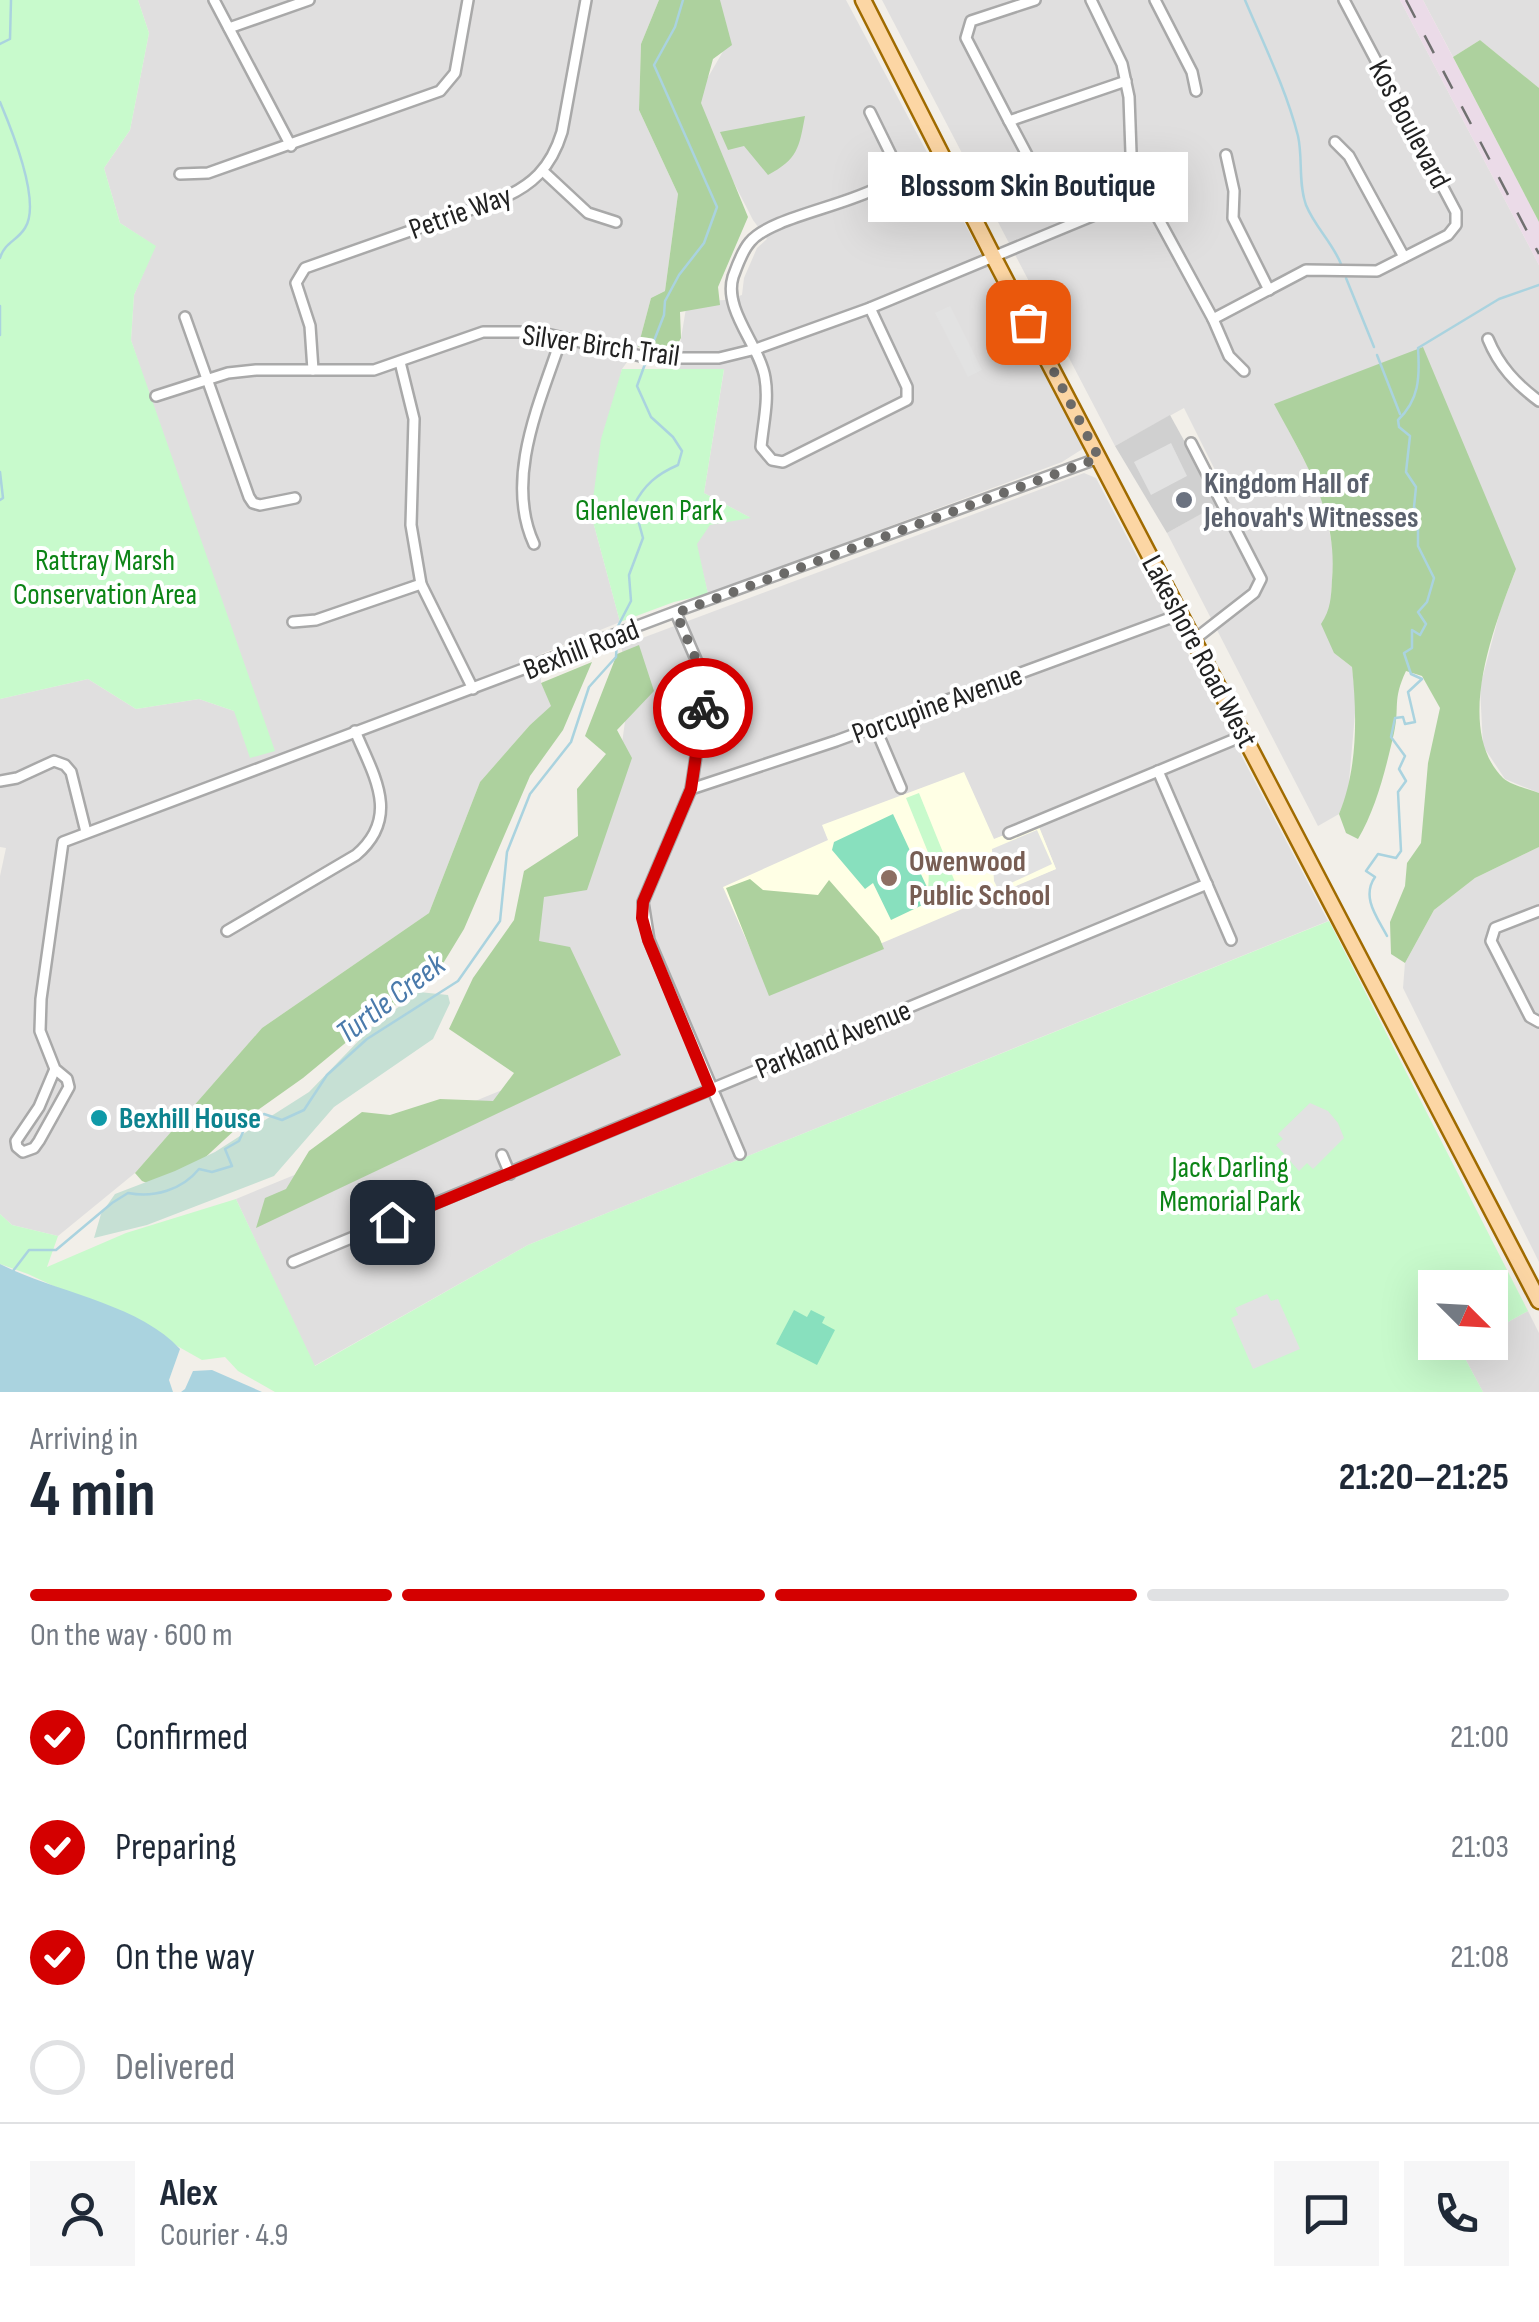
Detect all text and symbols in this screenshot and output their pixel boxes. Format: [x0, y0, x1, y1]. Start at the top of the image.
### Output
street label: Kos Boulevard [1360, 54, 1458, 195]
callout: Blossom Skin Boutique [868, 152, 1188, 222]
text: Blossom Skin Boutique [900, 167, 1156, 206]
street label: Petrie Way [404, 178, 517, 248]
pin [986, 280, 1071, 365]
icon: bag [1001, 295, 1056, 350]
street label: Silver Birch Trail [520, 317, 682, 375]
place label: Kingdom Hall of Jehovah's Witnesses [1203, 466, 1419, 536]
marker: Kingdom Hall of Jehovah's Witnesses [1173, 489, 1195, 511]
park label: Glenleven Park [575, 493, 723, 529]
park label: Rattray Marsh Conservation Area [13, 543, 197, 613]
street label: Lakeshore Road West [1133, 549, 1265, 754]
street label: Bexhill Road [519, 611, 644, 688]
street label: Porcupine Avenue [847, 657, 1028, 752]
courier [653, 658, 753, 758]
icon: bike [676, 681, 731, 736]
place label: Owenwood Public School [909, 844, 1050, 914]
marker: Owenwood Public School [878, 867, 900, 889]
water label: Turtle Creek [329, 945, 454, 1053]
street label: Parkland Avenue [750, 992, 916, 1087]
place label: Bexhill House [119, 1101, 261, 1137]
marker: Bexhill House [88, 1107, 110, 1129]
park label: Jack Darling Memorial Park [1159, 1150, 1301, 1220]
pin [350, 1180, 435, 1265]
icon: home [365, 1195, 420, 1250]
north arrow [1418, 1270, 1508, 1360]
map controls [1418, 1270, 1508, 1360]
text: Arriving in [30, 1420, 138, 1459]
text: 21:20–21:25 [1339, 1455, 1509, 1500]
text: 4 min [30, 1457, 156, 1535]
text: On the way · 600 m [30, 1616, 233, 1655]
icon: check [30, 1710, 85, 1765]
text: Confirmed [115, 1715, 248, 1760]
text: 21:00 [1450, 1718, 1509, 1757]
icon: check [30, 1820, 85, 1875]
text: Preparing [115, 1825, 236, 1870]
text: 21:03 [1451, 1828, 1509, 1867]
icon: check [30, 1930, 85, 1985]
text: On the way [115, 1935, 255, 1980]
text: 21:08 [1450, 1938, 1509, 1977]
text: Delivered [115, 2045, 235, 2090]
button: person [30, 2161, 135, 2266]
button: chat [1274, 2161, 1379, 2266]
button: phone [1404, 2161, 1509, 2266]
text: Alex [160, 2171, 218, 2216]
text: Courier · 4.9 [160, 2216, 288, 2255]

